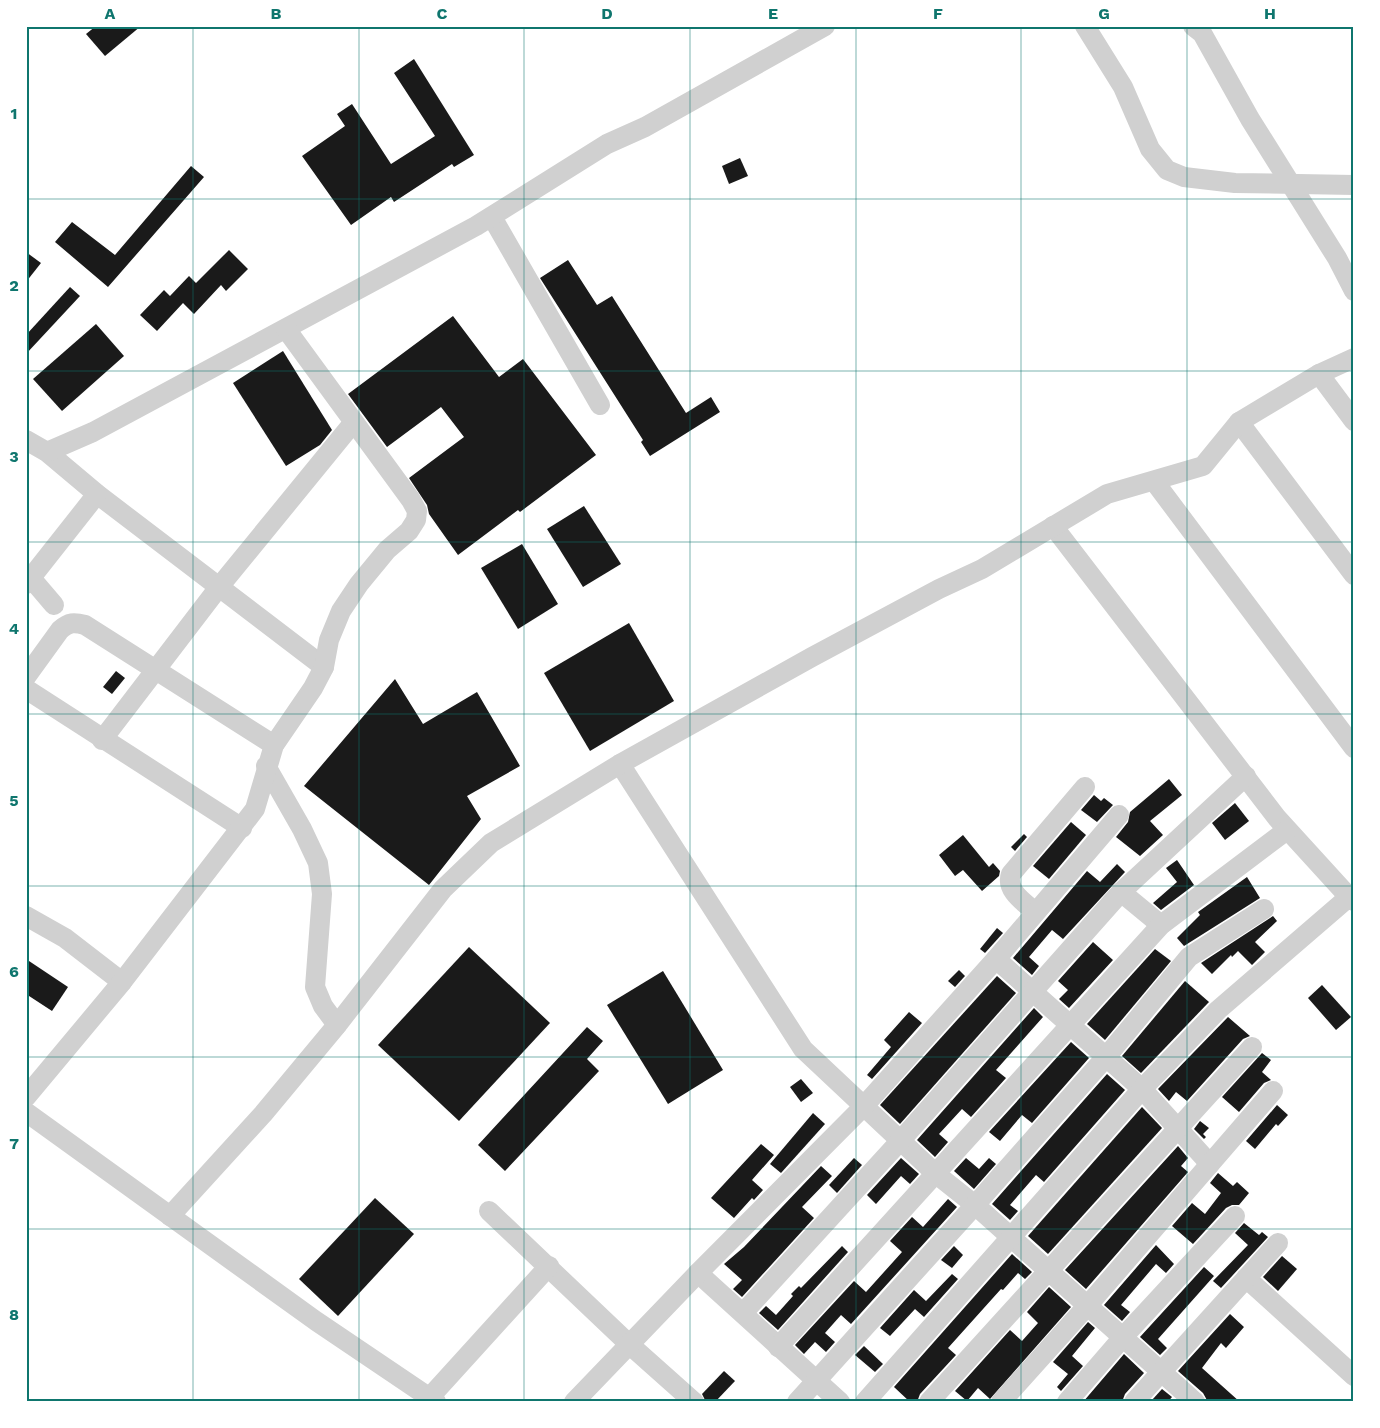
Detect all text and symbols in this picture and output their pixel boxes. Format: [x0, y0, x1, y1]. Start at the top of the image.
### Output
text: A [105, 4, 116, 23]
text: B [271, 4, 282, 23]
text: C [437, 4, 448, 23]
text: D [601, 4, 613, 23]
text: E [768, 4, 778, 23]
text: F [933, 4, 943, 23]
text: G [1098, 4, 1110, 23]
text: H [1264, 4, 1276, 23]
text: 1 [11, 104, 17, 123]
text: 2 [9, 276, 19, 295]
text: 3 [9, 447, 19, 466]
text: 4 [9, 619, 19, 638]
text: 5 [9, 791, 19, 810]
text: 6 [9, 962, 19, 981]
text: 7 [9, 1134, 19, 1153]
text: 8 [9, 1305, 19, 1324]

